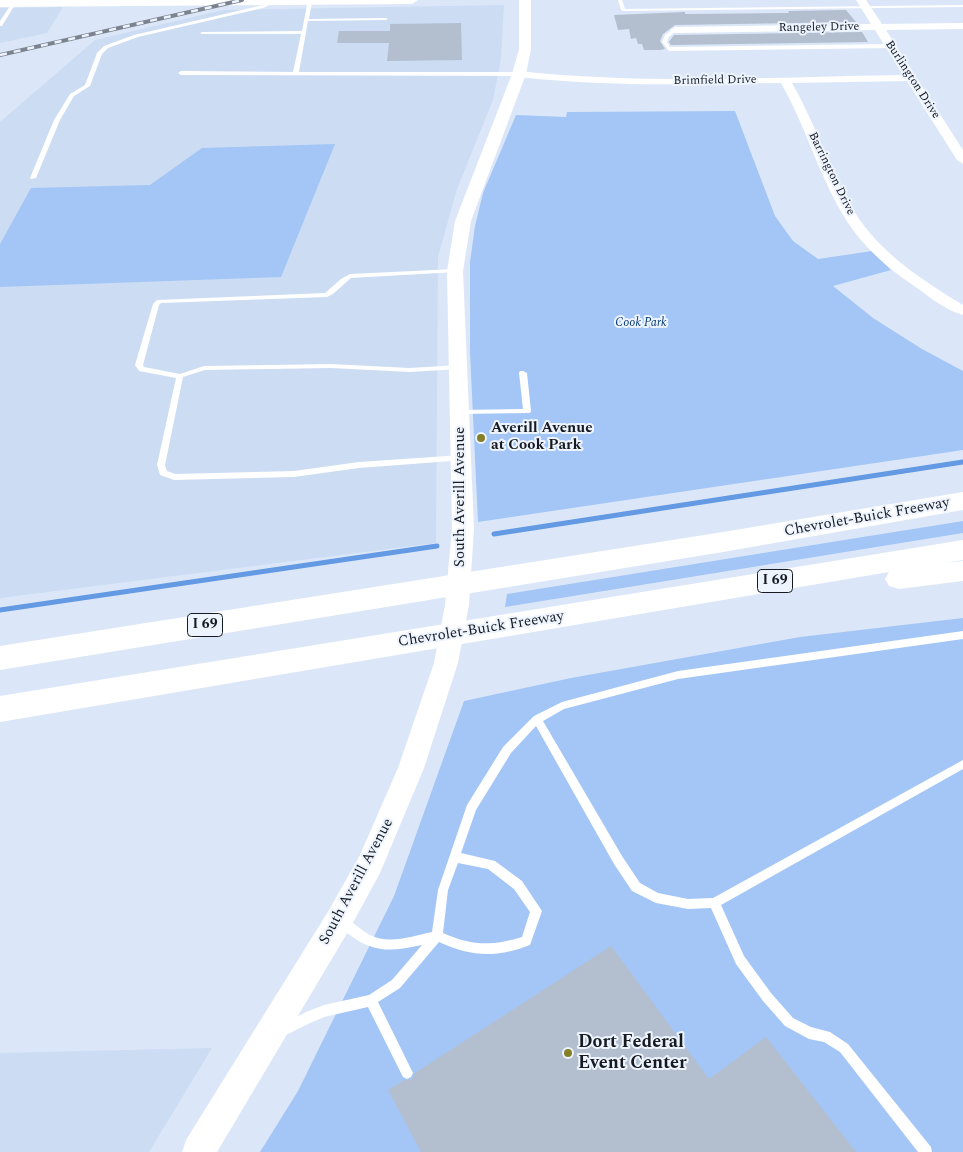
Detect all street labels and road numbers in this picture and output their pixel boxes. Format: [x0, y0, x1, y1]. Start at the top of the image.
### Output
street label: Rangeley Drive [779, 20, 859, 36]
street label: Burlington Drive [881, 38, 943, 122]
street label: Brimfield Drive [673, 73, 757, 89]
street label: Barrington Drive [805, 130, 857, 218]
street label: South Averill Avenue [452, 427, 470, 567]
street label: Chevrolet-Buick Freeway [783, 495, 951, 541]
road number: I 69 [758, 570, 792, 592]
street label: Chevrolet-Buick Freeway [397, 608, 565, 652]
road number: I 69 [188, 614, 222, 636]
street label: South Averill Avenue [316, 816, 398, 948]

